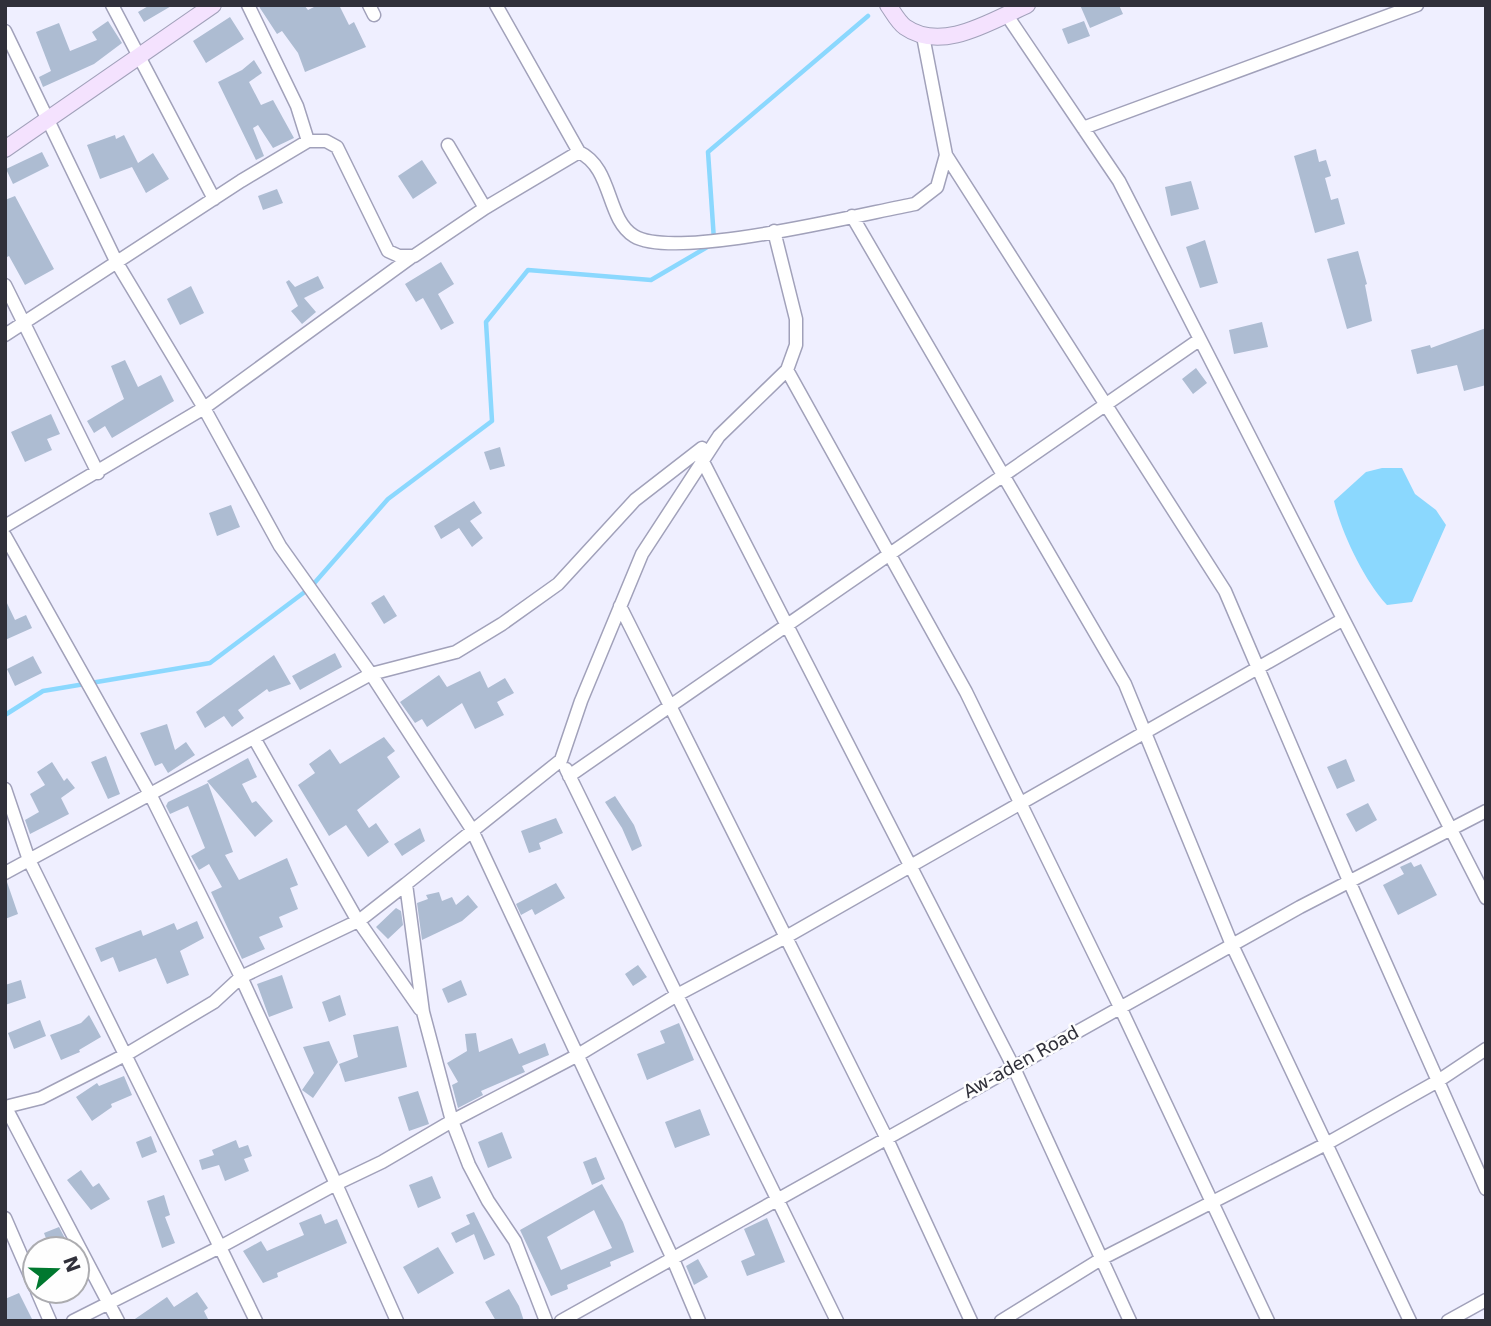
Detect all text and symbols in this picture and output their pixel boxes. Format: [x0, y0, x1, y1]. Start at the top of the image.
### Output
street label: Aw-aden Road [959, 1021, 1082, 1102]
north arrow [21, 1235, 91, 1305]
text: N [59, 1253, 85, 1275]

